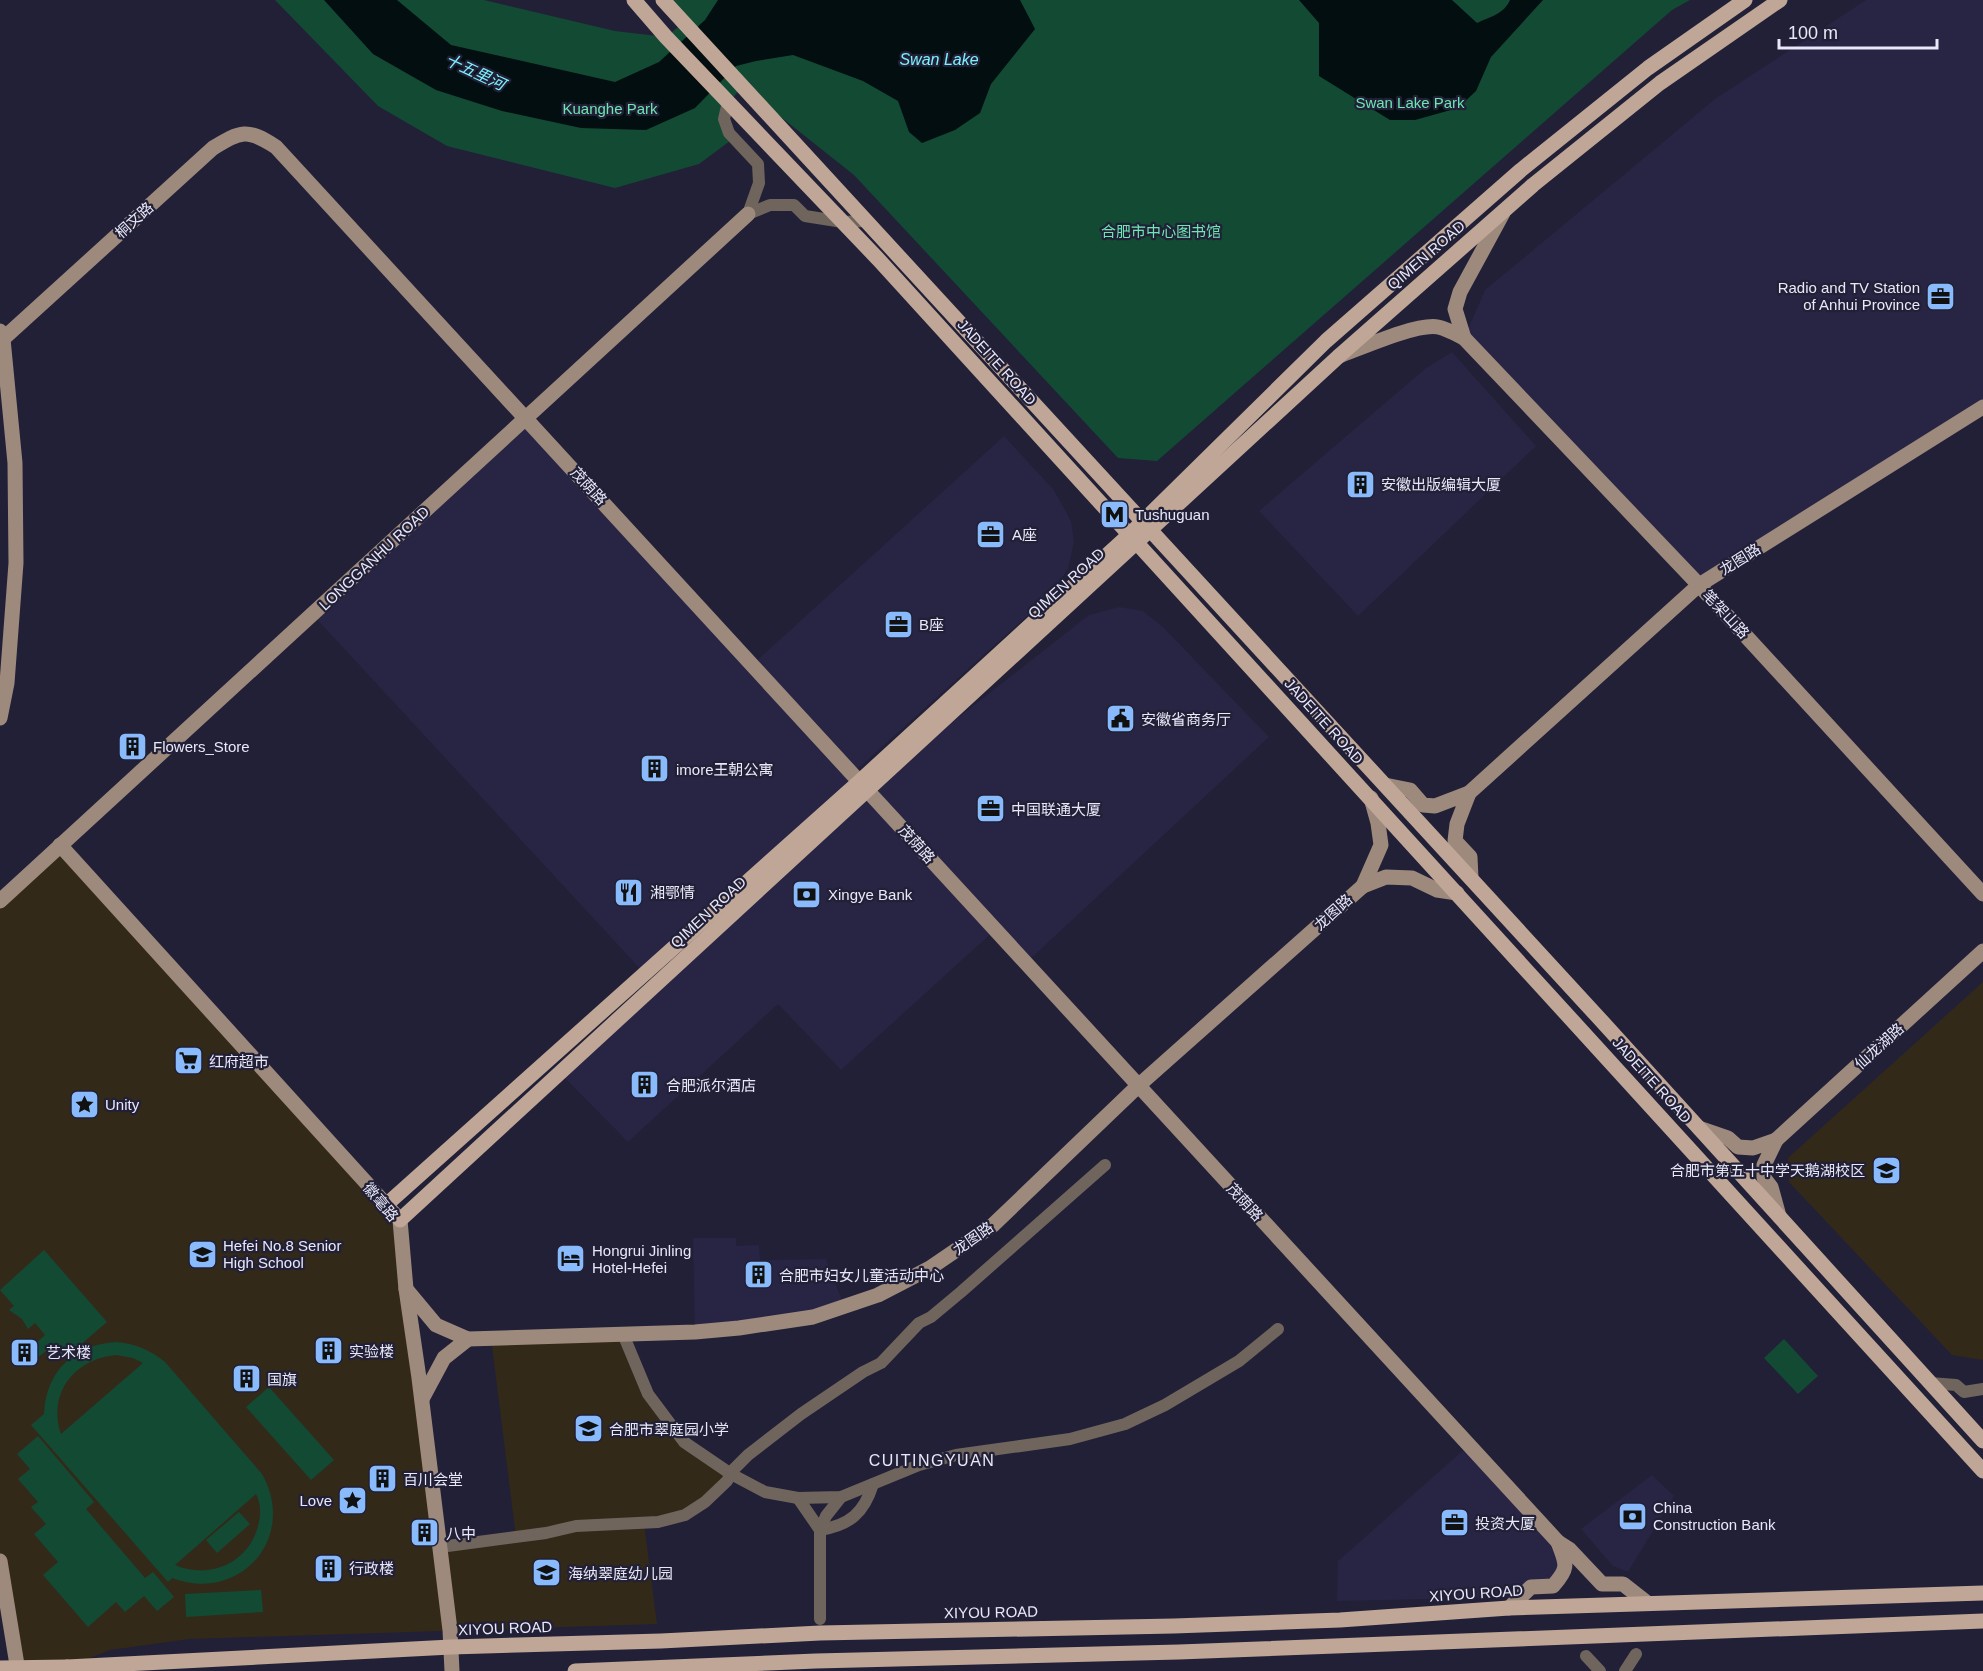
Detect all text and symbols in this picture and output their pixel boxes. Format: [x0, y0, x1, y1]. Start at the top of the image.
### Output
scale bar [1779, 12, 1936, 50]
text: 100 m [1788, 23, 1838, 43]
water label: 十五里河 [442, 51, 510, 94]
water label: Swan Lake [899, 51, 979, 68]
park label: Swan Lake Park [1355, 94, 1465, 111]
park label: Kuanghe Park [562, 100, 658, 117]
street label: 桐文路 [112, 199, 156, 241]
street label: QIMEN ROAD [1384, 217, 1468, 293]
park label: 合肥市中心图书馆 [1101, 223, 1221, 240]
place label: Radio and TV Station of Anhui Province [1778, 279, 1920, 313]
office icon: Radio and TV Station of Anhui Province [1925, 280, 1957, 312]
street label: JADEITE ROAD [954, 316, 1040, 408]
street label: 茂荫路 [567, 464, 611, 508]
building icon: 安徽出版编辑大厦 [1344, 468, 1376, 500]
place label: 安徽出版编辑大厦 [1381, 476, 1501, 493]
metro station icon: Tushuguan [1098, 498, 1130, 530]
street label: LONGGANHU ROAD [315, 503, 433, 613]
place label: Tushuguan [1135, 506, 1210, 523]
office icon: A座 [975, 518, 1007, 550]
place label: A座 [1012, 526, 1037, 543]
street label: 龙图路 [1716, 540, 1764, 578]
street label: QIMEN ROAD [1024, 544, 1108, 622]
street label: 笔架山路 [1699, 586, 1753, 642]
office icon: B座 [882, 608, 914, 640]
place label: B座 [919, 616, 944, 633]
street label: JADEITE ROAD [1281, 675, 1367, 767]
public building icon: 安徽省商务厅 [1104, 703, 1136, 735]
place label: 安徽省商务厅 [1141, 711, 1231, 728]
building icon: Flowers_Store [116, 730, 148, 762]
place label: Flowers_Store [153, 738, 250, 755]
building icon: imore王朝公寓 [639, 753, 671, 785]
place label: imore王朝公寓 [676, 761, 774, 778]
office icon: 中国联通大厦 [974, 793, 1006, 825]
place label: 中国联通大厦 [1011, 801, 1101, 818]
street label: 茂荫路 [896, 822, 938, 866]
street label: QIMEN ROAD [667, 873, 749, 951]
restaurant icon: 湘鄂情 [613, 876, 645, 908]
bank icon: Xingye Bank [791, 878, 823, 910]
place label: 湘鄂情 [650, 884, 695, 901]
place label: Xingye Bank [828, 886, 913, 903]
street label: 龙图路 [1311, 891, 1355, 933]
street label: 仙龙湖路 [1851, 1020, 1907, 1072]
street label: JADEITE ROAD [1609, 1034, 1695, 1126]
supermarket icon: 红府超市 [172, 1045, 204, 1077]
place label: 红府超市 [209, 1053, 269, 1070]
building icon: 合肥派尔酒店 [629, 1069, 661, 1101]
place label: 合肥派尔酒店 [666, 1077, 756, 1094]
place icon: Unity [68, 1088, 100, 1120]
place label: Unity [105, 1096, 140, 1113]
school or university icon: 合肥市第五十中学天鹅湖校区 [1870, 1154, 1902, 1186]
place label: 合肥市第五十中学天鹅湖校区 [1670, 1162, 1865, 1179]
street label: 徽毫路 [360, 1179, 402, 1225]
street label: 茂荫路 [1223, 1180, 1267, 1224]
street label: 龙图路 [950, 1218, 996, 1258]
place label: Hefei No.8 Senior High School [223, 1237, 341, 1271]
school or university icon: Hefei No.8 Senior High School [186, 1238, 218, 1270]
place label: Hongrui Jinling Hotel-Hefei [592, 1242, 691, 1276]
hotel icon: Hongrui Jinling Hotel-Hefei [555, 1243, 587, 1275]
building icon: 合肥市妇女儿童活动中心 [742, 1259, 774, 1291]
place label: 合肥市妇女儿童活动中心 [779, 1267, 944, 1284]
building icon: 实验楼 [312, 1335, 344, 1367]
building icon: 艺术楼 [9, 1336, 41, 1368]
place label: 实验楼 [349, 1343, 394, 1360]
place label: 艺术楼 [46, 1344, 91, 1361]
building icon: 国旗 [230, 1363, 262, 1395]
place label: 国旗 [267, 1371, 297, 1388]
school or university icon: 合肥市翠庭园小学 [572, 1413, 604, 1445]
place label: 合肥市翠庭园小学 [609, 1421, 729, 1438]
district label: CUITINGYUAN [869, 1452, 995, 1469]
building icon: 百川会堂 [366, 1463, 398, 1495]
place label: 百川会堂 [403, 1471, 463, 1488]
place icon: Love [337, 1484, 369, 1516]
place label: Love [299, 1492, 332, 1509]
place label: China Construction Bank [1653, 1499, 1776, 1533]
bank icon: China Construction Bank [1616, 1500, 1648, 1532]
office icon: 投资大厦 [1438, 1507, 1470, 1539]
place label: 投资大厦 [1475, 1515, 1535, 1532]
building icon: 八中 [409, 1517, 441, 1549]
place label: 八中 [446, 1525, 476, 1542]
building icon: 行政楼 [312, 1552, 344, 1584]
school or university icon: 海纳翠庭幼儿园 [531, 1557, 563, 1589]
place label: 行政楼 [349, 1560, 394, 1577]
place label: 海纳翠庭幼儿园 [568, 1565, 673, 1582]
street label: XIYOU ROAD [1428, 1581, 1524, 1605]
street label: XIYOU ROAD [944, 1603, 1038, 1621]
street label: XIYOU ROAD [458, 1618, 553, 1638]

